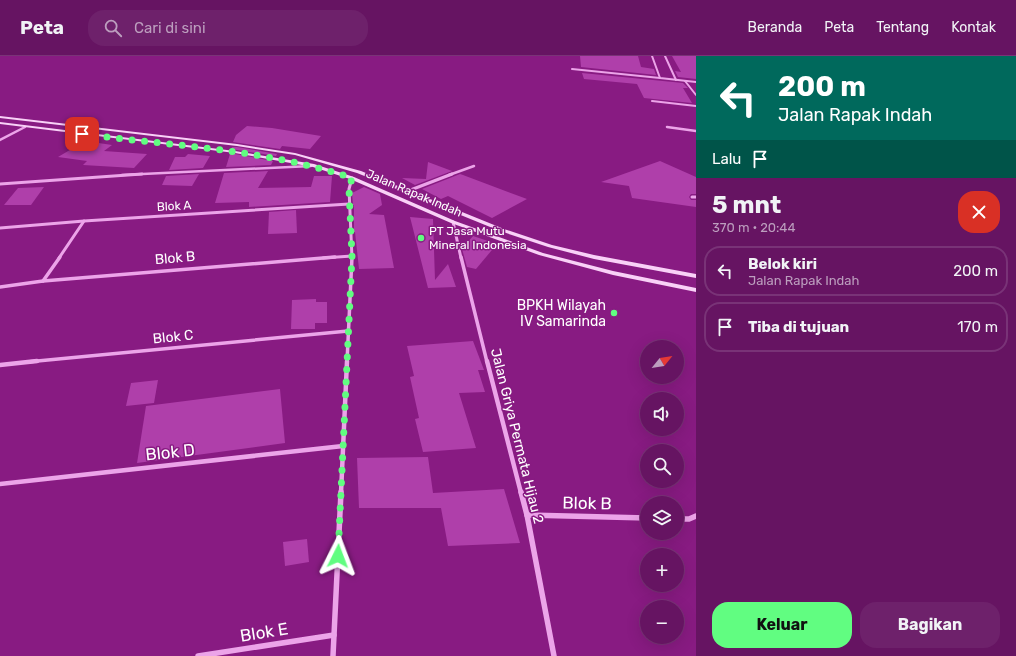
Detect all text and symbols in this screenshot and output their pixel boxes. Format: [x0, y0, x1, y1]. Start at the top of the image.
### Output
search box [88, 10, 368, 46]
text: Peta [20, 16, 64, 39]
icon: search [102, 17, 124, 39]
text: Cari di sini [134, 19, 206, 37]
text: Beranda [748, 19, 802, 36]
text: Peta [824, 19, 854, 36]
text: Tentang [876, 19, 929, 36]
text: Kontak [951, 19, 996, 36]
text: 200 m [778, 70, 866, 103]
icon: left [712, 72, 764, 124]
text: Jalan Rapak Indah [778, 104, 932, 126]
pin [65, 117, 99, 151]
icon: arrive [71, 123, 93, 145]
icon: arrive [749, 148, 771, 170]
text: Lalu [712, 150, 741, 168]
street label: Jalan Rapak Indah [364, 166, 464, 220]
text: 5 mnt [712, 191, 781, 219]
button: close [958, 191, 1000, 233]
street label: Blok A [156, 198, 192, 214]
text: 370 m · 20:44 [712, 220, 796, 235]
place label: PT Jasa Mutu Mineral Indonesia [429, 224, 527, 252]
marker: PT Jasa Mutu Mineral Indonesia [416, 233, 426, 243]
street label: Blok B [154, 248, 196, 268]
text: Belok kiri [748, 255, 817, 273]
icon: left [714, 260, 736, 282]
text: 200 m [953, 262, 998, 280]
text: Jalan Rapak Indah [748, 273, 859, 288]
place label: BPKH Wilayah IV Samarinda [517, 297, 606, 330]
marker: BPKH Wilayah IV Samarinda [609, 308, 619, 318]
icon: arrive [714, 316, 736, 338]
text: Tiba di tujuan [748, 318, 849, 336]
text: 170 m [957, 318, 998, 336]
street label: Blok C [152, 326, 194, 348]
north arrow [640, 340, 684, 384]
map controls [640, 340, 684, 644]
street label: Jalan Griya Permata Hijau 2 [487, 347, 547, 525]
button: sound [640, 392, 684, 436]
street label: Blok D [144, 439, 196, 465]
button: search [640, 444, 684, 488]
street label: Blok B [562, 493, 612, 513]
button: layers [640, 496, 684, 540]
position arrow [317, 535, 359, 577]
button: + [640, 548, 684, 592]
button: − [640, 600, 684, 644]
button: Keluar [712, 602, 852, 648]
button: Bagikan [860, 602, 1000, 648]
street label: Blok E [239, 618, 289, 646]

